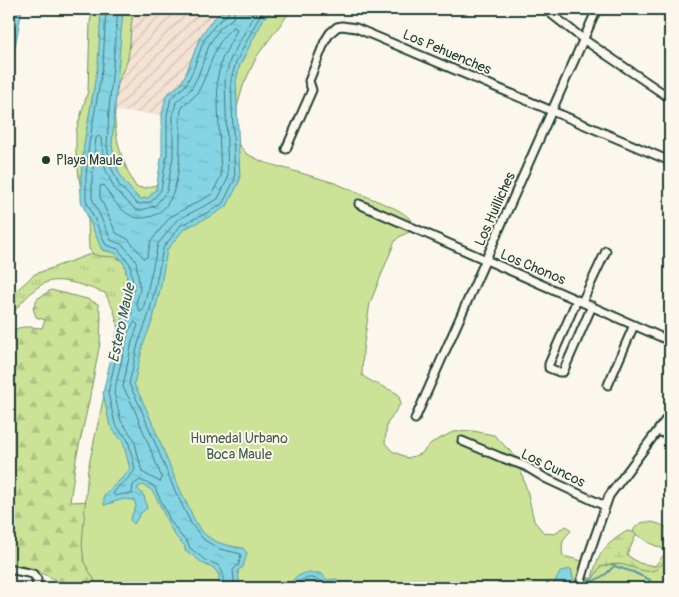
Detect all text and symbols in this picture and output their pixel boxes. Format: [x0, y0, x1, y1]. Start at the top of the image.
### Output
street label: Los Pehuenches [400, 26, 494, 79]
place label: Playa Maule [56, 152, 123, 169]
marker: Playa Maule [40, 154, 52, 166]
street label: Los Huilliches [471, 169, 519, 249]
street label: Los Chonos [498, 246, 569, 289]
water label: Estero Maule [104, 280, 140, 364]
park label: Humedal Urbano Boca Maule [190, 430, 288, 463]
street label: Los Cuncos [518, 445, 588, 491]

